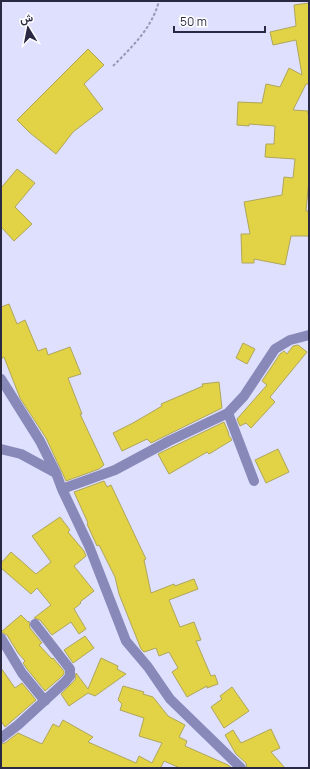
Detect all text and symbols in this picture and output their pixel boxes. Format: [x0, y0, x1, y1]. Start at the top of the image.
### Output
north arrow [8, 8, 48, 48]
scale bar [174, 8, 265, 34]
text: ش [18, 9, 34, 26]
text: 50 m [180, 13, 207, 30]

